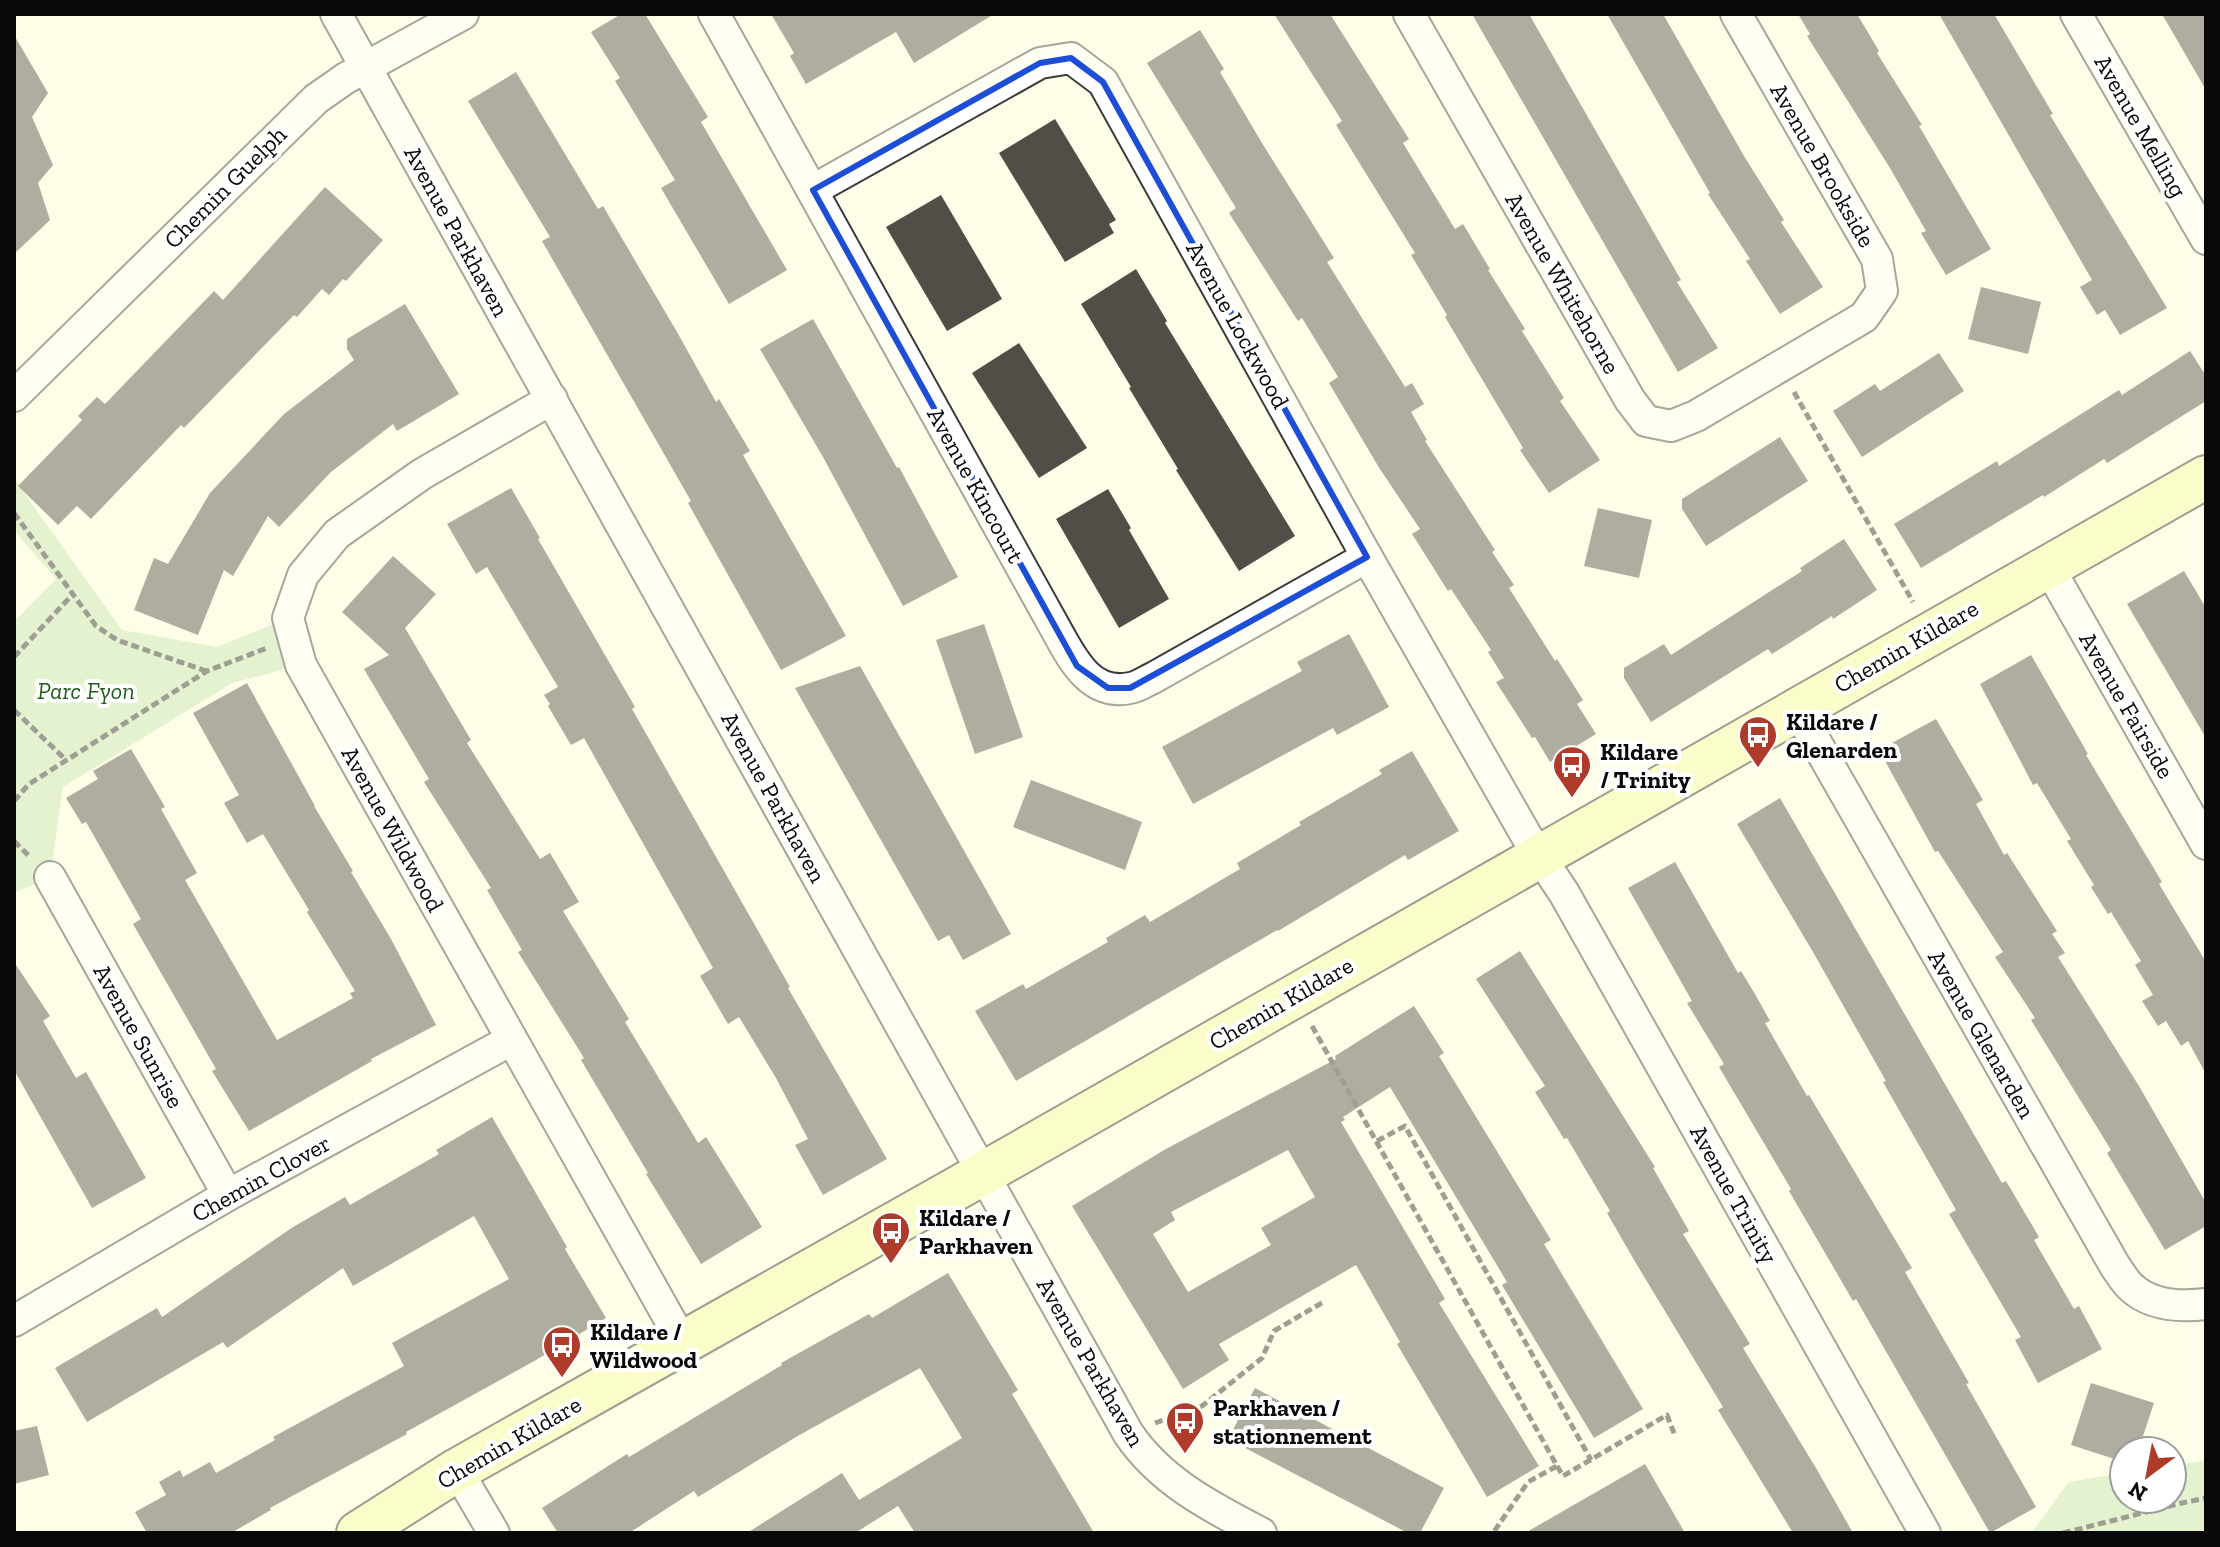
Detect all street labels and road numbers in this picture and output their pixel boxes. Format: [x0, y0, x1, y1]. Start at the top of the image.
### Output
street label: Avenue Melling [2088, 50, 2194, 202]
street label: Avenue Brookside [1764, 78, 1882, 252]
street label: Chemin Guelph [158, 119, 293, 254]
street label: Avenue Parkhaven [398, 141, 516, 322]
street label: Avenue Whitehorne [1499, 187, 1627, 379]
street label: Avenue Lockwood [1180, 236, 1296, 414]
street label: Avenue Kincourt [921, 402, 1031, 568]
street label: Chemin Kildare [1829, 593, 1983, 699]
street label: Avenue Fairside [2073, 626, 2181, 784]
street label: Avenue Parkhaven [715, 707, 833, 888]
street label: Avenue Wildwood [336, 741, 450, 917]
street label: Avenue Glenarden [1922, 945, 2042, 1123]
street label: Chemin Kildare [1204, 950, 1358, 1056]
street label: Avenue Sunrise [88, 959, 190, 1113]
street label: Avenue Trinity [1684, 1120, 1784, 1269]
street label: Chemin Clover [187, 1128, 335, 1228]
street label: Avenue Parkhaven [1031, 1272, 1151, 1452]
street label: Chemin Kildare [432, 1389, 586, 1495]

